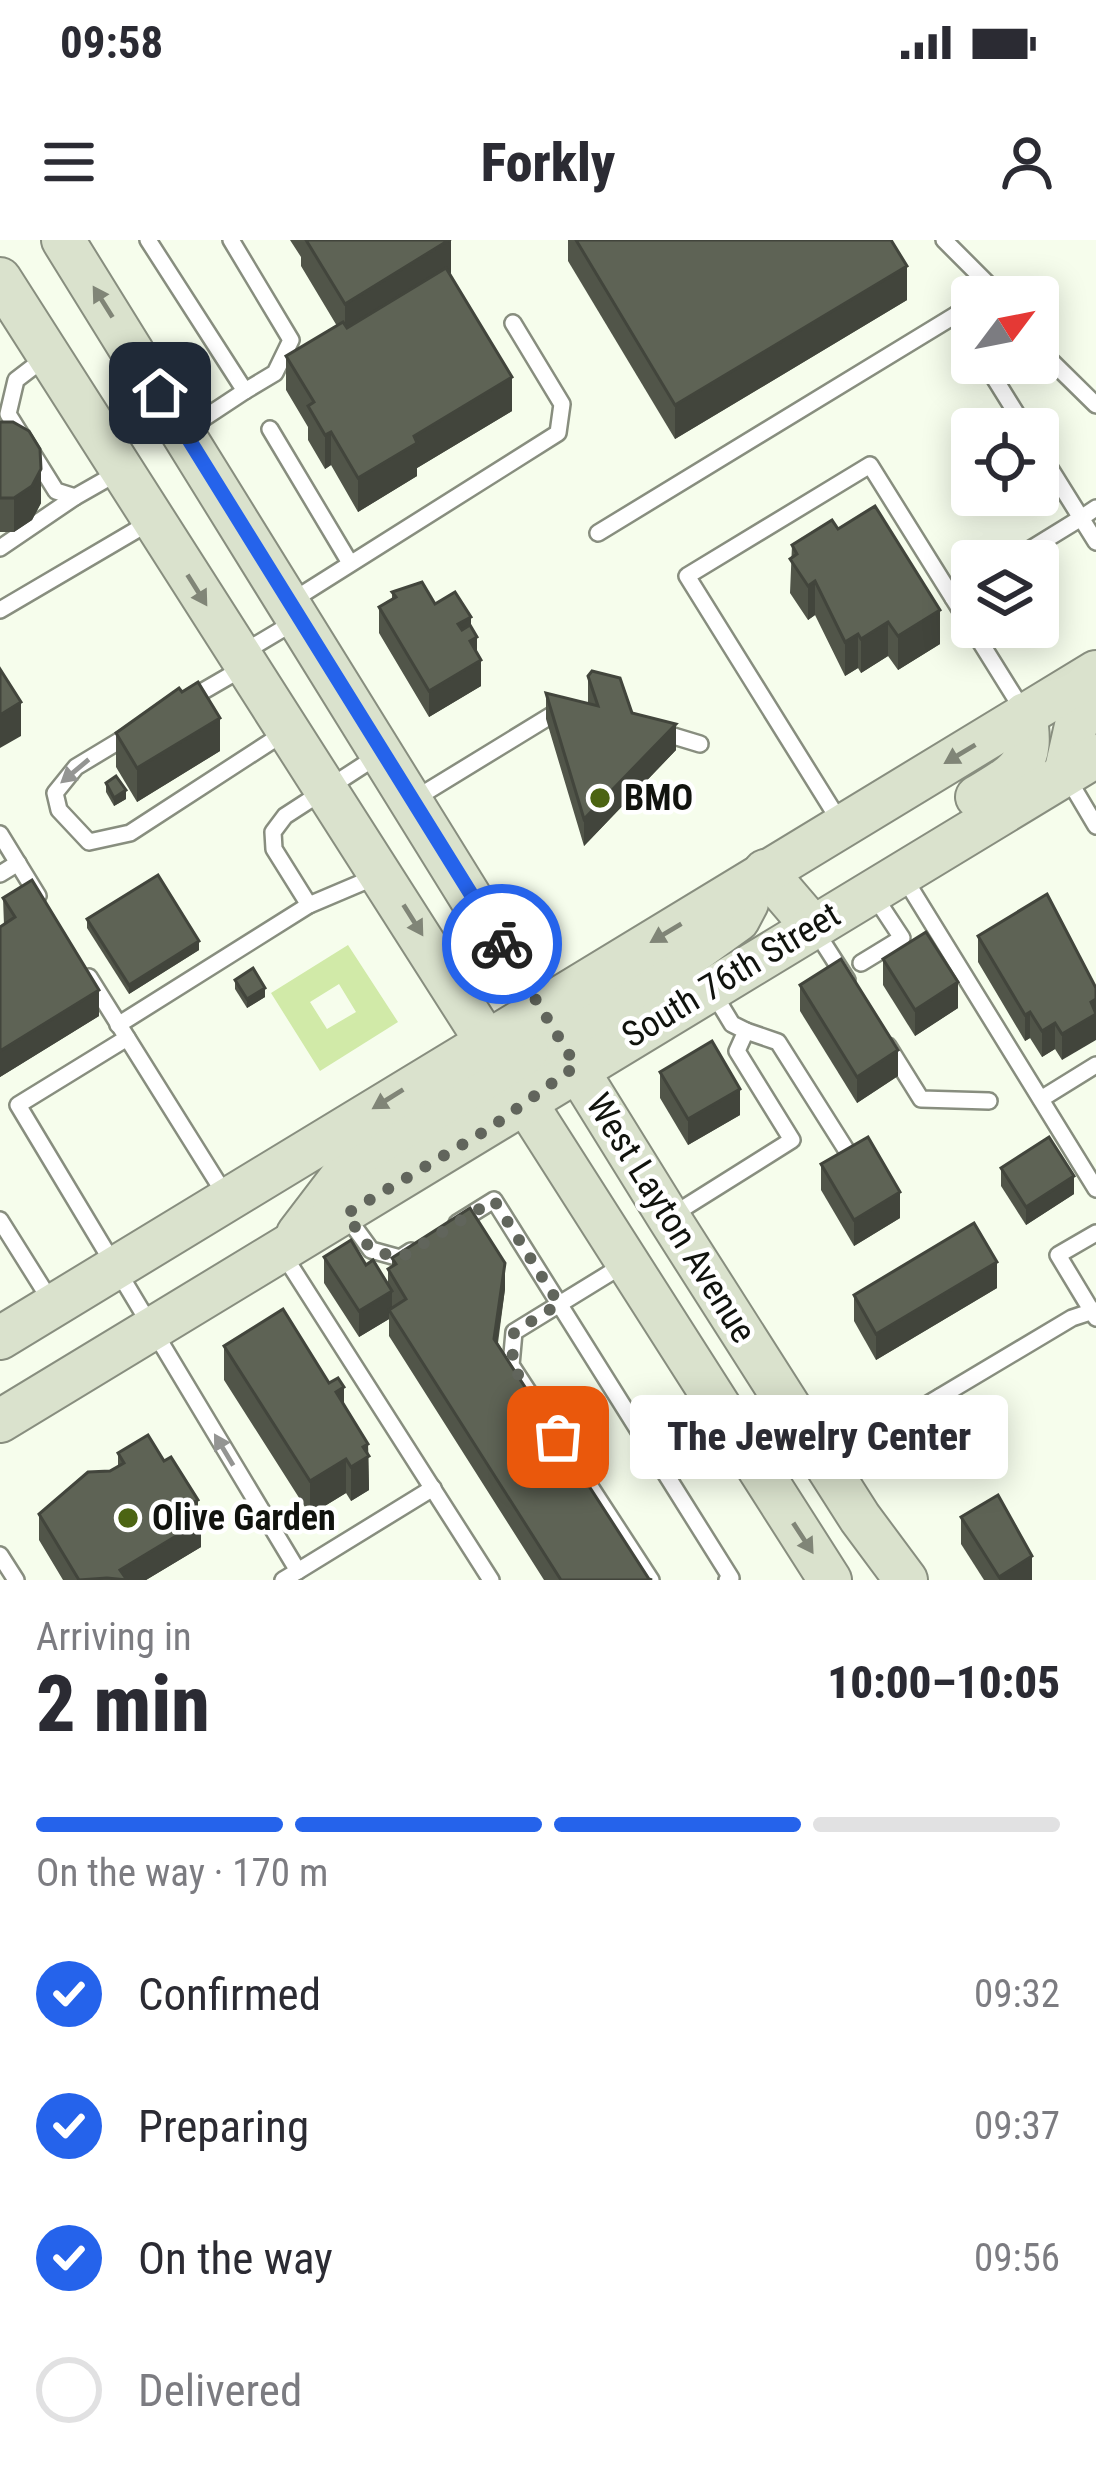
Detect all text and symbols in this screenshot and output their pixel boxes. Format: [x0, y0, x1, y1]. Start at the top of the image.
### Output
text: 09:58 [60, 16, 163, 69]
icon: menu [36, 129, 102, 195]
icon: person [994, 129, 1060, 195]
text: Forkly [481, 131, 615, 194]
north arrow [951, 276, 1059, 384]
map controls [951, 276, 1059, 648]
one-way arrow [92, 286, 114, 319]
pin [109, 342, 211, 444]
icon: home [127, 360, 193, 426]
button: locate [951, 408, 1059, 516]
button: layers [951, 540, 1059, 648]
one-way arrow [186, 574, 208, 607]
one-way arrow [943, 743, 977, 764]
one-way arrow [60, 758, 91, 783]
place label: BMO [624, 777, 693, 819]
marker: BMO [587, 785, 613, 811]
courier [442, 884, 562, 1004]
street label: South 76th Street [614, 893, 848, 1057]
one-way arrow [401, 904, 423, 937]
icon: bike [469, 911, 535, 977]
one-way arrow [649, 922, 683, 943]
street label: West Layton Avenue [577, 1086, 765, 1350]
one-way arrow [371, 1088, 405, 1109]
pin [507, 1386, 609, 1488]
callout: The Jewelry Center [630, 1395, 1008, 1479]
icon: bag [525, 1404, 591, 1470]
text: The Jewelry Center [667, 1414, 971, 1460]
one-way arrow [214, 1433, 235, 1467]
place label: Olive Garden [152, 1497, 336, 1539]
marker: Olive Garden [115, 1505, 141, 1531]
one-way arrow [792, 1522, 814, 1555]
text: Arriving in [36, 1614, 192, 1660]
text: 10:00–10:05 [827, 1656, 1060, 1709]
text: 2 min [36, 1659, 210, 1750]
text: On the way · 170 m [36, 1850, 328, 1896]
icon: check [36, 1961, 102, 2027]
text: Confirmed [138, 1968, 321, 2021]
text: 09:32 [974, 1971, 1060, 2017]
icon: check [36, 2093, 102, 2159]
text: Preparing [138, 2100, 309, 2153]
text: 09:37 [974, 2103, 1060, 2149]
icon: check [36, 2225, 102, 2291]
text: On the way [138, 2232, 333, 2285]
text: 09:56 [974, 2235, 1060, 2281]
text: Delivered [138, 2364, 302, 2417]

